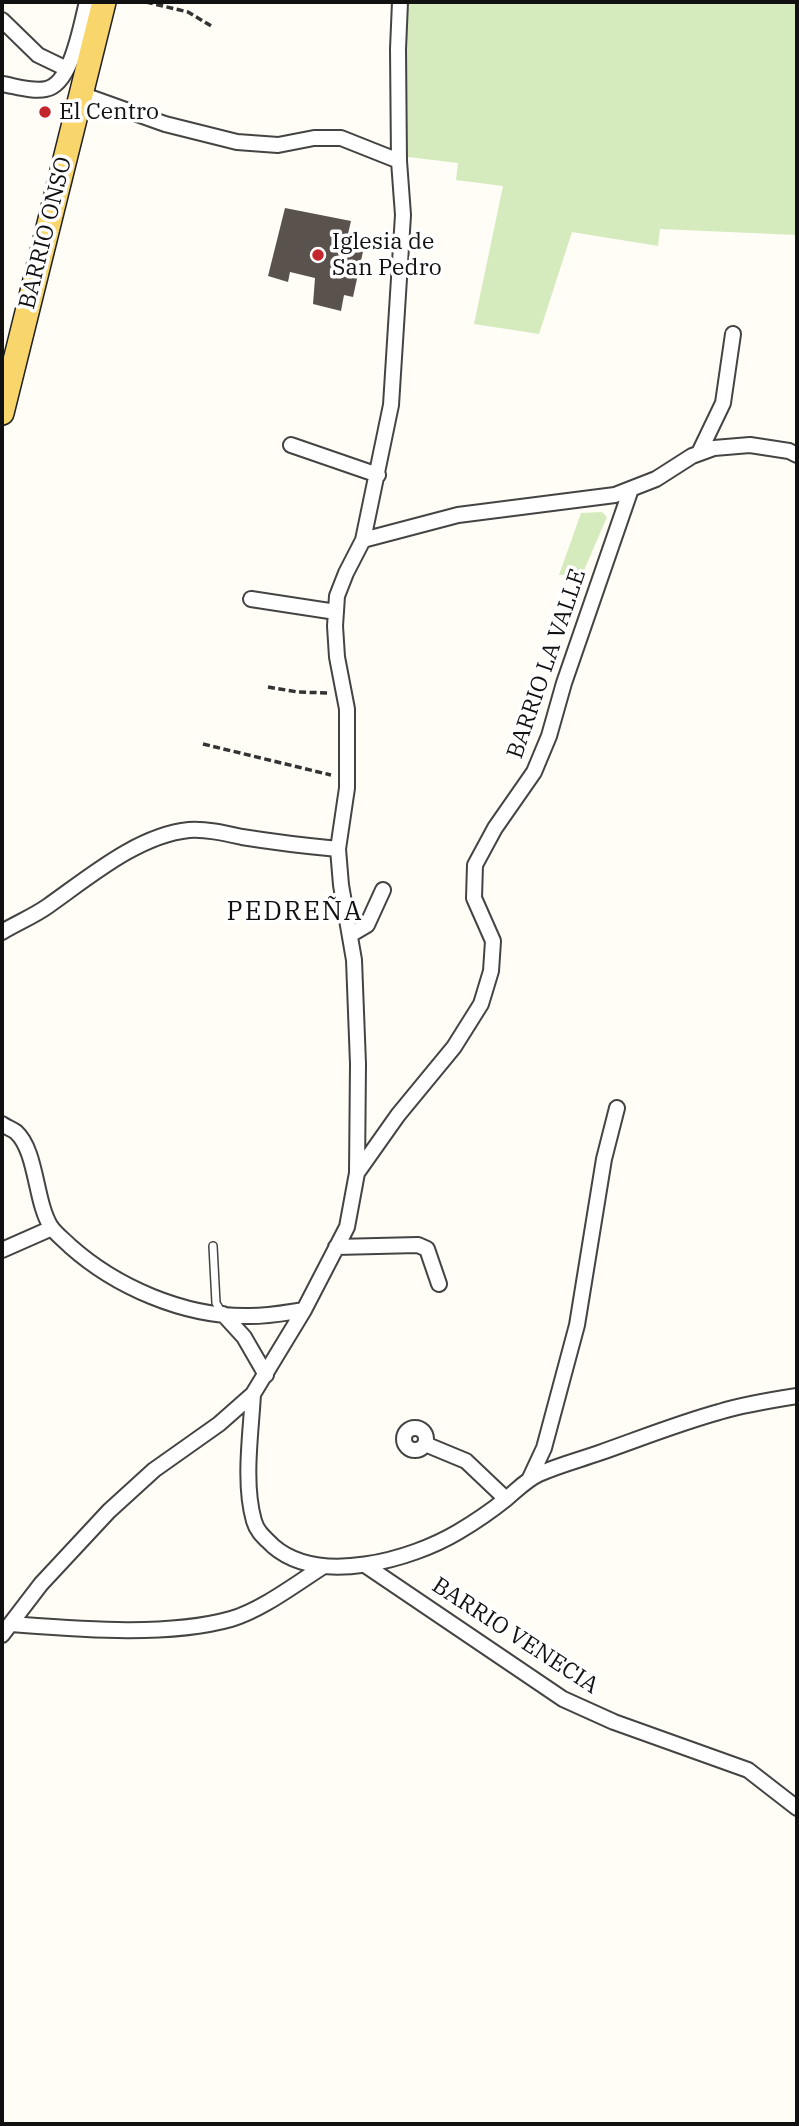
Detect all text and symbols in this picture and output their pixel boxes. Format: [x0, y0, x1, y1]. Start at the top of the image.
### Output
place label: El Centro [59, 98, 159, 126]
marker: El Centro [37, 104, 53, 120]
street label: BARRIO ONSO [14, 154, 78, 312]
place label: Iglesia de San Pedro [332, 228, 442, 282]
marker: Iglesia de San Pedro [310, 247, 326, 263]
street label: BARRIO LA VALLE [502, 566, 592, 762]
district label: PEDREÑA [227, 896, 363, 928]
street label: BARRIO VENECIA [427, 1572, 603, 1700]

